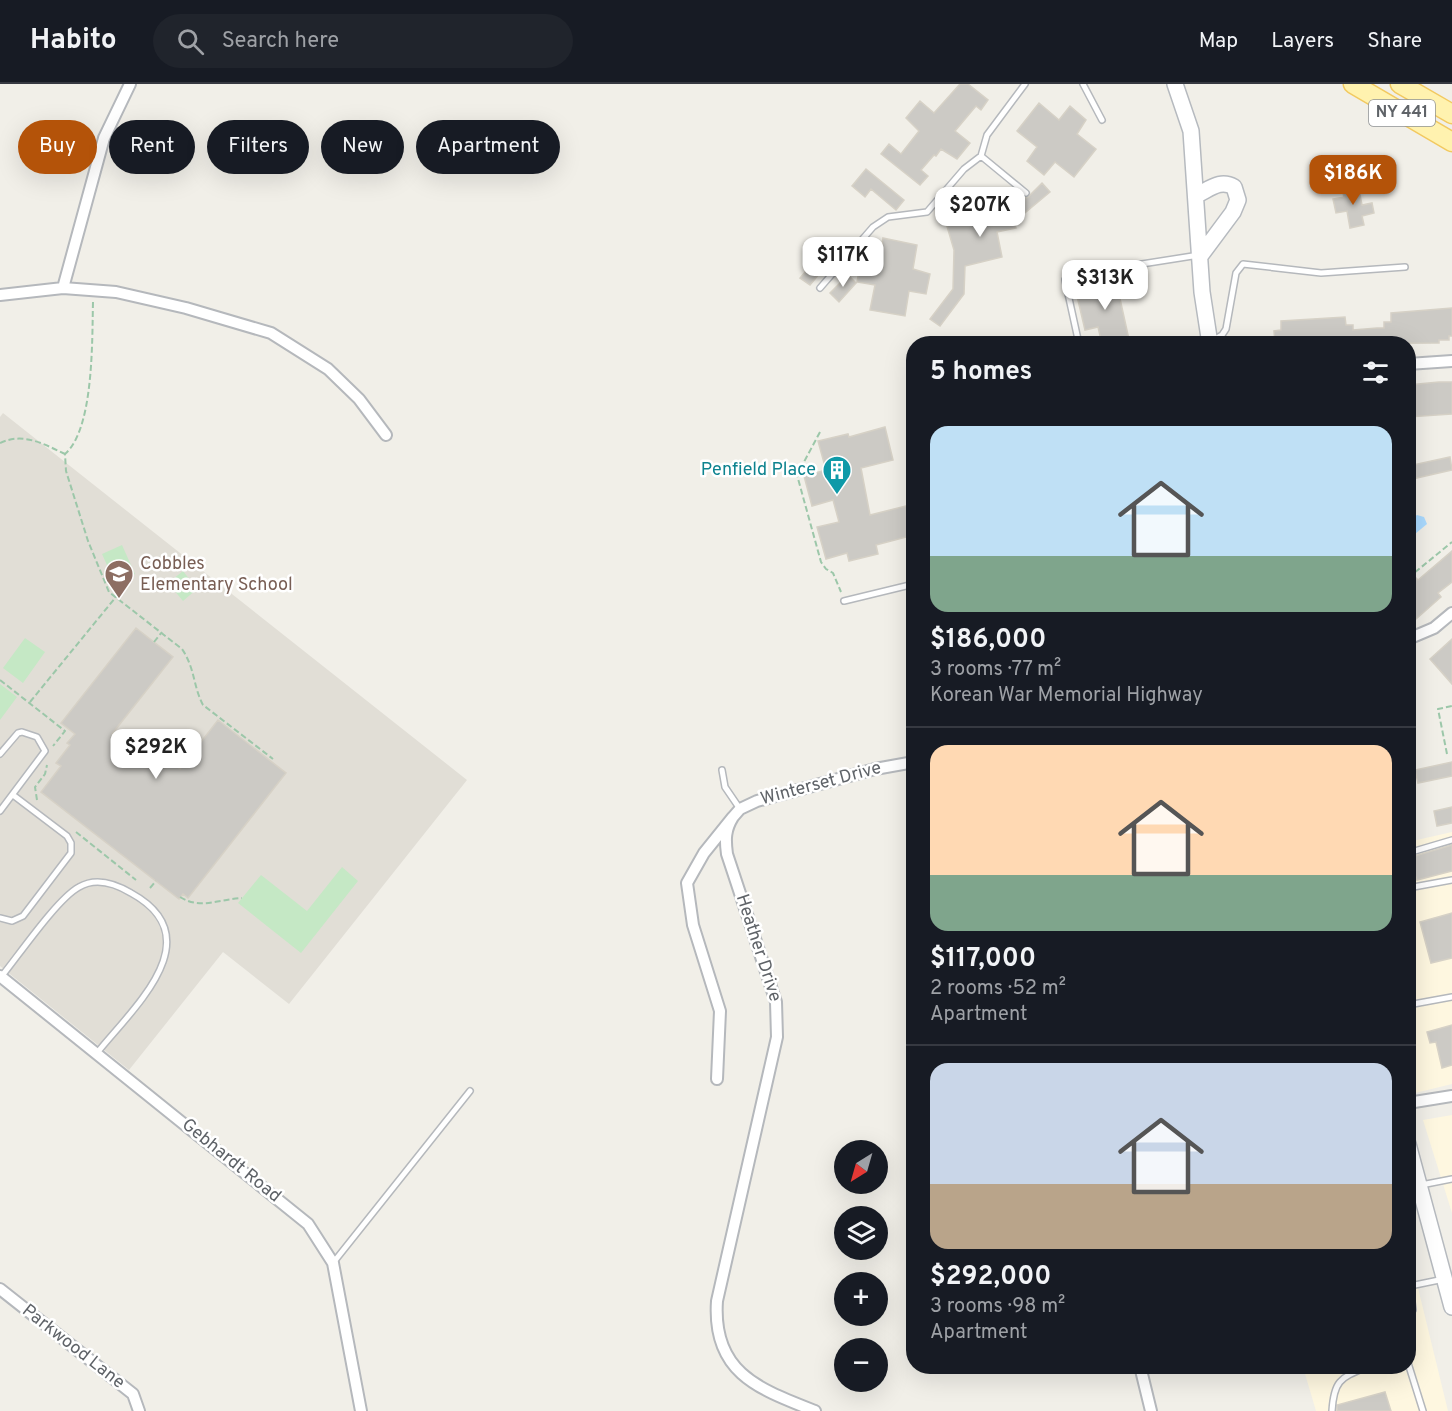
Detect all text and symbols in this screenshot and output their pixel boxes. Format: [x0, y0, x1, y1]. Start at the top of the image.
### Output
search box [153, 14, 573, 68]
text: Habito [30, 23, 117, 59]
icon: search [174, 25, 207, 58]
text: Search here [222, 28, 339, 55]
text: Map [1199, 28, 1238, 55]
text: Layers [1271, 28, 1334, 55]
text: Share [1367, 28, 1422, 55]
road number: NY 441 [1369, 100, 1435, 126]
chip: Buy [18, 120, 97, 174]
chip: Rent [109, 120, 195, 174]
chip: Filters [207, 120, 309, 174]
chip: New [321, 120, 404, 174]
chip: Apartment [416, 120, 560, 174]
pin: $186K [1311, 155, 1395, 206]
text: $186K [1323, 161, 1383, 187]
pin: $207K [938, 187, 1022, 238]
text: $207K [949, 193, 1011, 219]
pin: $117K [801, 237, 885, 288]
text: $117K [817, 243, 869, 269]
pin: $313K [1063, 260, 1147, 311]
text: $313K [1076, 266, 1134, 292]
text: 5 homes [930, 356, 1032, 389]
icon: filters [1359, 356, 1392, 389]
building icon: Penfield Place [821, 454, 853, 496]
place label: Penfield Place [701, 459, 816, 482]
icon: home [1107, 465, 1215, 573]
place label: Cobbles Elementary School [140, 553, 293, 597]
school or university icon: Cobbles Elementary School [103, 558, 135, 600]
text: $186,000 [930, 624, 1046, 657]
text: 3 rooms · 77 m² [930, 657, 1061, 683]
text: Korean War Memorial Highway [930, 683, 1203, 709]
pin: $292K [114, 729, 198, 780]
text: $292K [125, 735, 187, 761]
street label: Winterset Drive [758, 757, 884, 811]
icon: home [1107, 784, 1215, 892]
street label: Heather Drive [730, 891, 786, 1005]
text: $117,000 [930, 943, 1036, 976]
text: 2 rooms · 52 m² [930, 976, 1066, 1002]
text: Apartment [930, 1002, 1028, 1028]
icon: home [1107, 1102, 1215, 1210]
street label: Gebhardt Road [177, 1114, 285, 1208]
north arrow [834, 1140, 888, 1194]
map controls [834, 1140, 888, 1392]
button: layers [834, 1206, 888, 1260]
text: $292,000 [930, 1261, 1051, 1294]
button: + [834, 1272, 888, 1326]
text: 3 rooms · 98 m² [930, 1294, 1065, 1320]
street label: Parkwood Lane [17, 1300, 129, 1394]
text: Apartment [930, 1320, 1028, 1346]
button: − [834, 1338, 888, 1392]

